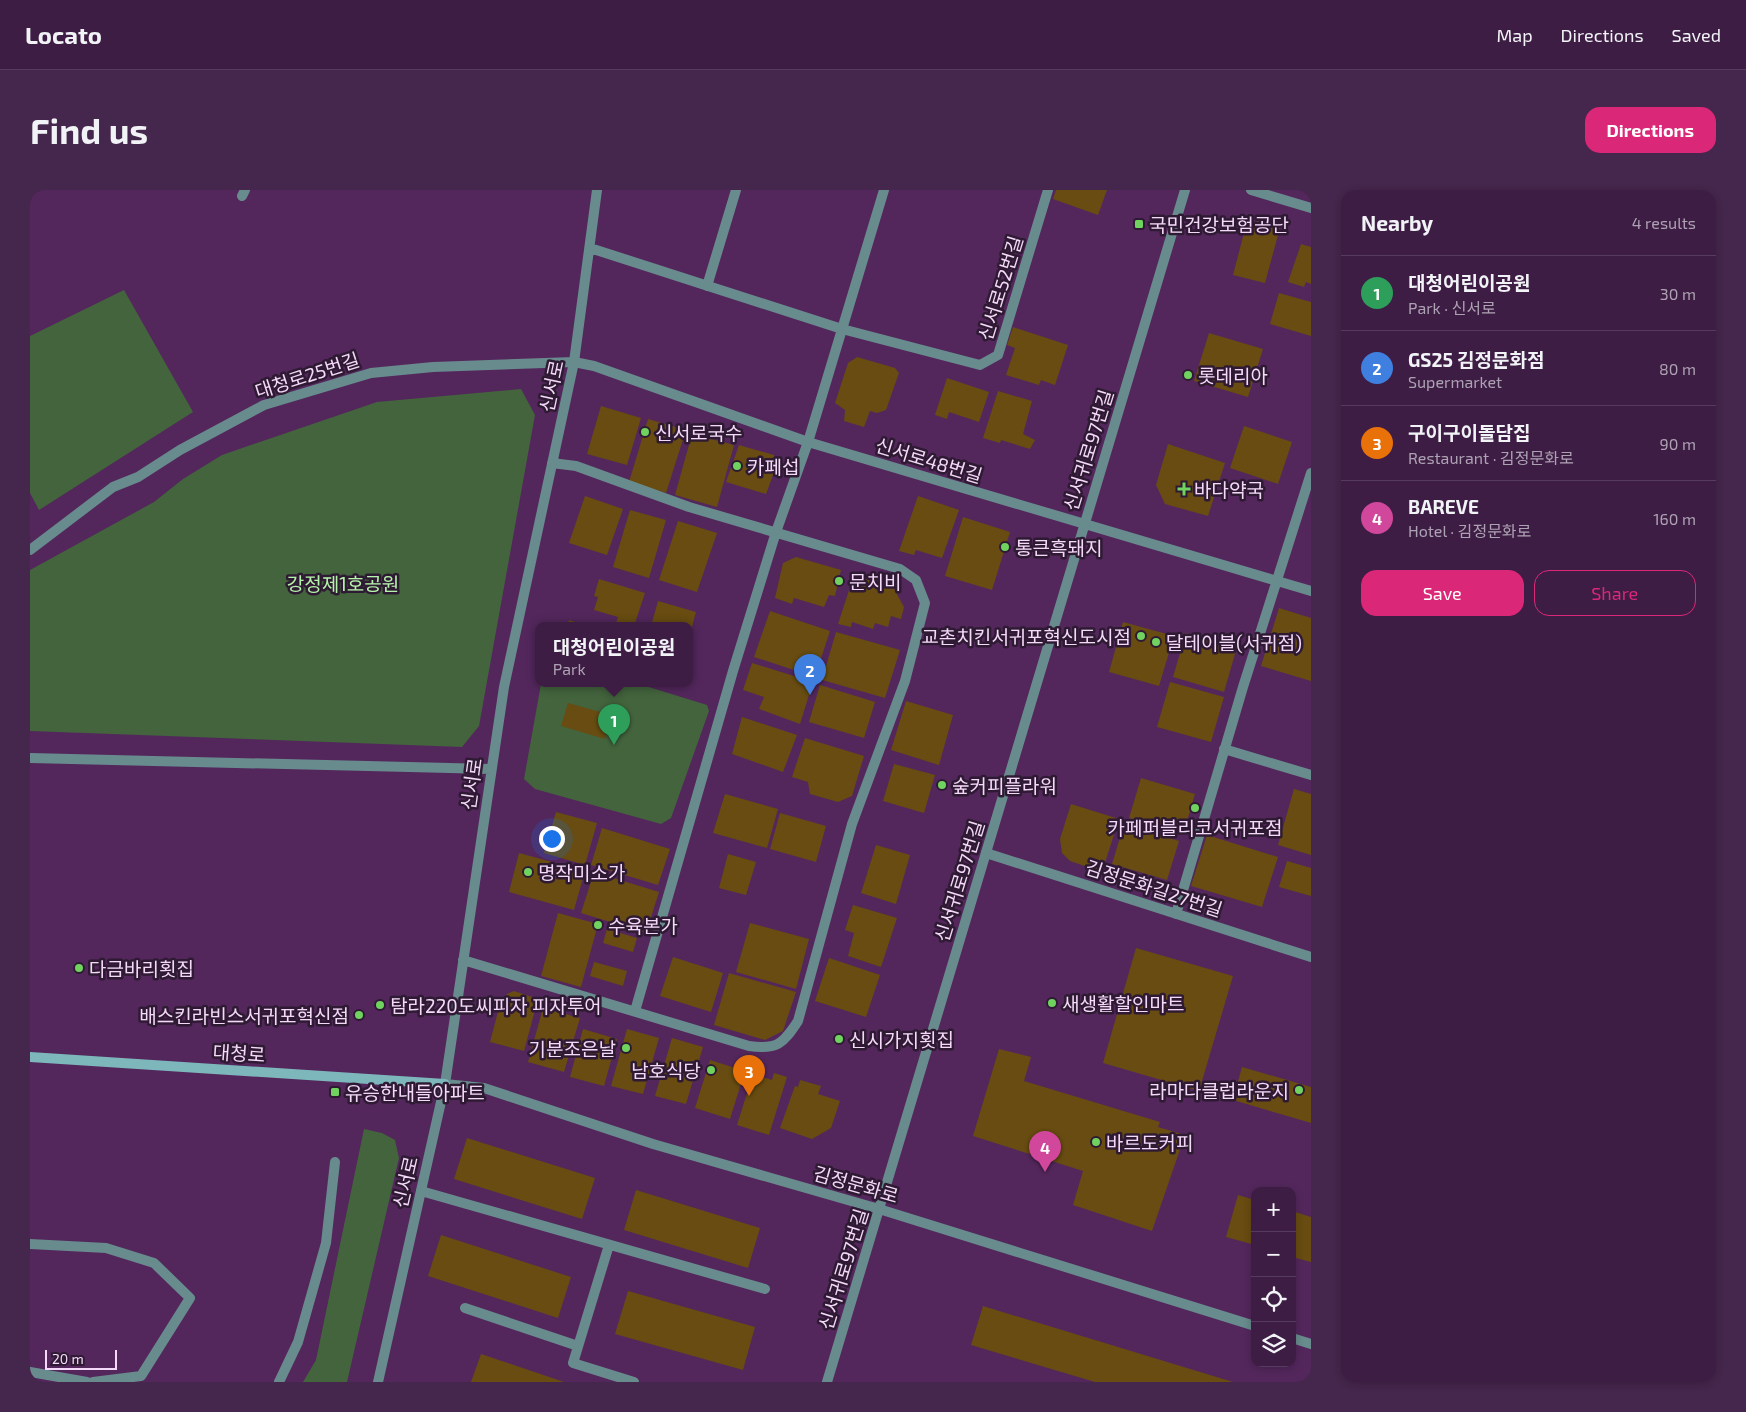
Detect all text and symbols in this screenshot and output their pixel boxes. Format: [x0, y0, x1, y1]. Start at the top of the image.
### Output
text: Locato [25, 20, 102, 49]
text: Map [1496, 24, 1533, 46]
text: Directions [1561, 24, 1644, 46]
text: Saved [1672, 24, 1721, 46]
button: Directions [1585, 107, 1716, 153]
text: Find us [30, 109, 148, 151]
text: Nearby [1361, 210, 1433, 235]
place label: 국민건강보험공단 [1149, 213, 1289, 236]
text: 4 results [1632, 213, 1696, 232]
marker: 국민건강보험공단 [1133, 218, 1145, 230]
street label: 신서로52번길 [973, 233, 1027, 343]
text: 대청어린이공원 [1408, 271, 1530, 294]
text: 1 [1374, 284, 1380, 303]
text: 30 m [1660, 284, 1696, 303]
text: Park · 신서로 [1408, 298, 1496, 317]
street label: 대청로25번길 [252, 347, 362, 403]
text: GS25 김정문화점 [1408, 348, 1544, 371]
street label: 신서로 [534, 358, 568, 414]
text: 2 [1372, 359, 1382, 378]
text: 80 m [1659, 359, 1696, 378]
place label: 롯데리아 [1198, 364, 1268, 387]
marker: 롯데리아 [1182, 369, 1194, 381]
text: Supermarket [1408, 372, 1502, 391]
street label: 신서귀로97번길 [1059, 387, 1117, 513]
place label: 신서로국수 [655, 421, 742, 444]
text: 구이구이돌담집 [1408, 421, 1530, 444]
marker: 신서로국수 [639, 426, 651, 438]
street label: 신서로48번길 [873, 433, 985, 487]
text: 3 [1372, 434, 1382, 453]
text: 90 m [1660, 434, 1696, 453]
text: Restaurant · 김정문화로 [1408, 448, 1574, 467]
place label: 카페섭 [747, 455, 799, 478]
marker: 카페섭 [731, 460, 743, 472]
place label: 바다약국 [1194, 478, 1264, 501]
marker: 바다약국 [1178, 483, 1190, 495]
text: BAREVE [1408, 495, 1479, 518]
text: 4 [1372, 509, 1382, 528]
text: 160 m [1653, 509, 1696, 528]
text: Hotel · 김정문화로 [1408, 521, 1531, 540]
place label: 통큰흑돼지 [1015, 536, 1102, 559]
marker: 통큰흑돼지 [999, 541, 1011, 553]
place label: 문치비 [849, 570, 901, 593]
button: Save [1361, 570, 1524, 616]
button: Share [1534, 570, 1696, 616]
park label: 강정제1호공원 [287, 572, 399, 595]
marker: 문치비 [833, 575, 845, 587]
popup [535, 622, 693, 687]
place label: 교촌치킨서귀포혁신도시점 [921, 625, 1131, 648]
marker: 교촌치킨서귀포혁신도시점 [1135, 630, 1147, 642]
place label: 달테이블(서귀점) [1166, 631, 1302, 654]
text: 대청어린이공원 [553, 635, 675, 658]
marker: 달테이블(서귀점) [1150, 636, 1162, 648]
pin: 2 [794, 654, 826, 695]
text: Park [553, 659, 586, 678]
pin: 1 [598, 704, 630, 745]
street label: 신서로 [456, 756, 486, 812]
place label: 숲커피플라워 [952, 774, 1057, 797]
marker: 숲커피플라워 [936, 779, 948, 791]
marker: 카페퍼블리코서귀포점 [1189, 802, 1201, 814]
place label: 카페퍼블리코서귀포점 [1108, 816, 1282, 839]
street label: 신서귀로97번길 [930, 818, 988, 944]
your location [539, 826, 565, 852]
street label: 김정문화길27번길 [1083, 855, 1225, 921]
place label: 명작미소가 [538, 861, 625, 884]
marker: 명작미소가 [522, 866, 534, 878]
place label: 수육본가 [608, 914, 678, 937]
marker: 수육본가 [592, 919, 604, 931]
place label: 다금바리횟집 [89, 957, 194, 980]
marker: 다금바리횟집 [73, 962, 85, 974]
place label: 새생활할인마트 [1062, 992, 1184, 1015]
place label: 탐라220도씨피자 피자투어 [390, 994, 602, 1017]
marker: 새생활할인마트 [1046, 997, 1058, 1009]
marker: 탐라220도씨피자 피자투어 [374, 999, 386, 1011]
place label: 배스킨라빈스서귀포혁신점 [139, 1004, 349, 1027]
marker: 배스킨라빈스서귀포혁신점 [353, 1009, 365, 1021]
place label: 신시가지횟집 [849, 1028, 954, 1051]
marker: 신시가지횟집 [833, 1033, 845, 1045]
place label: 기분조은날 [529, 1037, 616, 1060]
street label: 대청로 [212, 1040, 266, 1066]
marker: 기분조은날 [620, 1042, 632, 1054]
pin: 3 [733, 1055, 765, 1096]
place label: 남호식당 [631, 1059, 701, 1082]
marker: 남호식당 [705, 1064, 717, 1076]
place label: 라마다클럽라운지 [1149, 1079, 1289, 1102]
place label: 유승한내들아파트 [345, 1081, 485, 1104]
marker: 라마다클럽라운지 [1293, 1084, 1305, 1096]
marker: 유승한내들아파트 [329, 1086, 341, 1098]
pin: 4 [1029, 1131, 1061, 1172]
place label: 바르도커피 [1106, 1131, 1193, 1154]
marker: 바르도커피 [1090, 1136, 1102, 1148]
street label: 신서로 [388, 1154, 422, 1210]
street label: 김정문화로 [811, 1161, 901, 1207]
map controls [1251, 1187, 1296, 1367]
button: + [1251, 1187, 1296, 1232]
street label: 신서귀로97번길 [814, 1206, 872, 1332]
button: − [1251, 1232, 1296, 1277]
button: locate [1251, 1277, 1296, 1322]
button: layers [1251, 1322, 1296, 1367]
scale bar [45, 1347, 118, 1370]
text: 20 m [52, 1350, 84, 1367]

